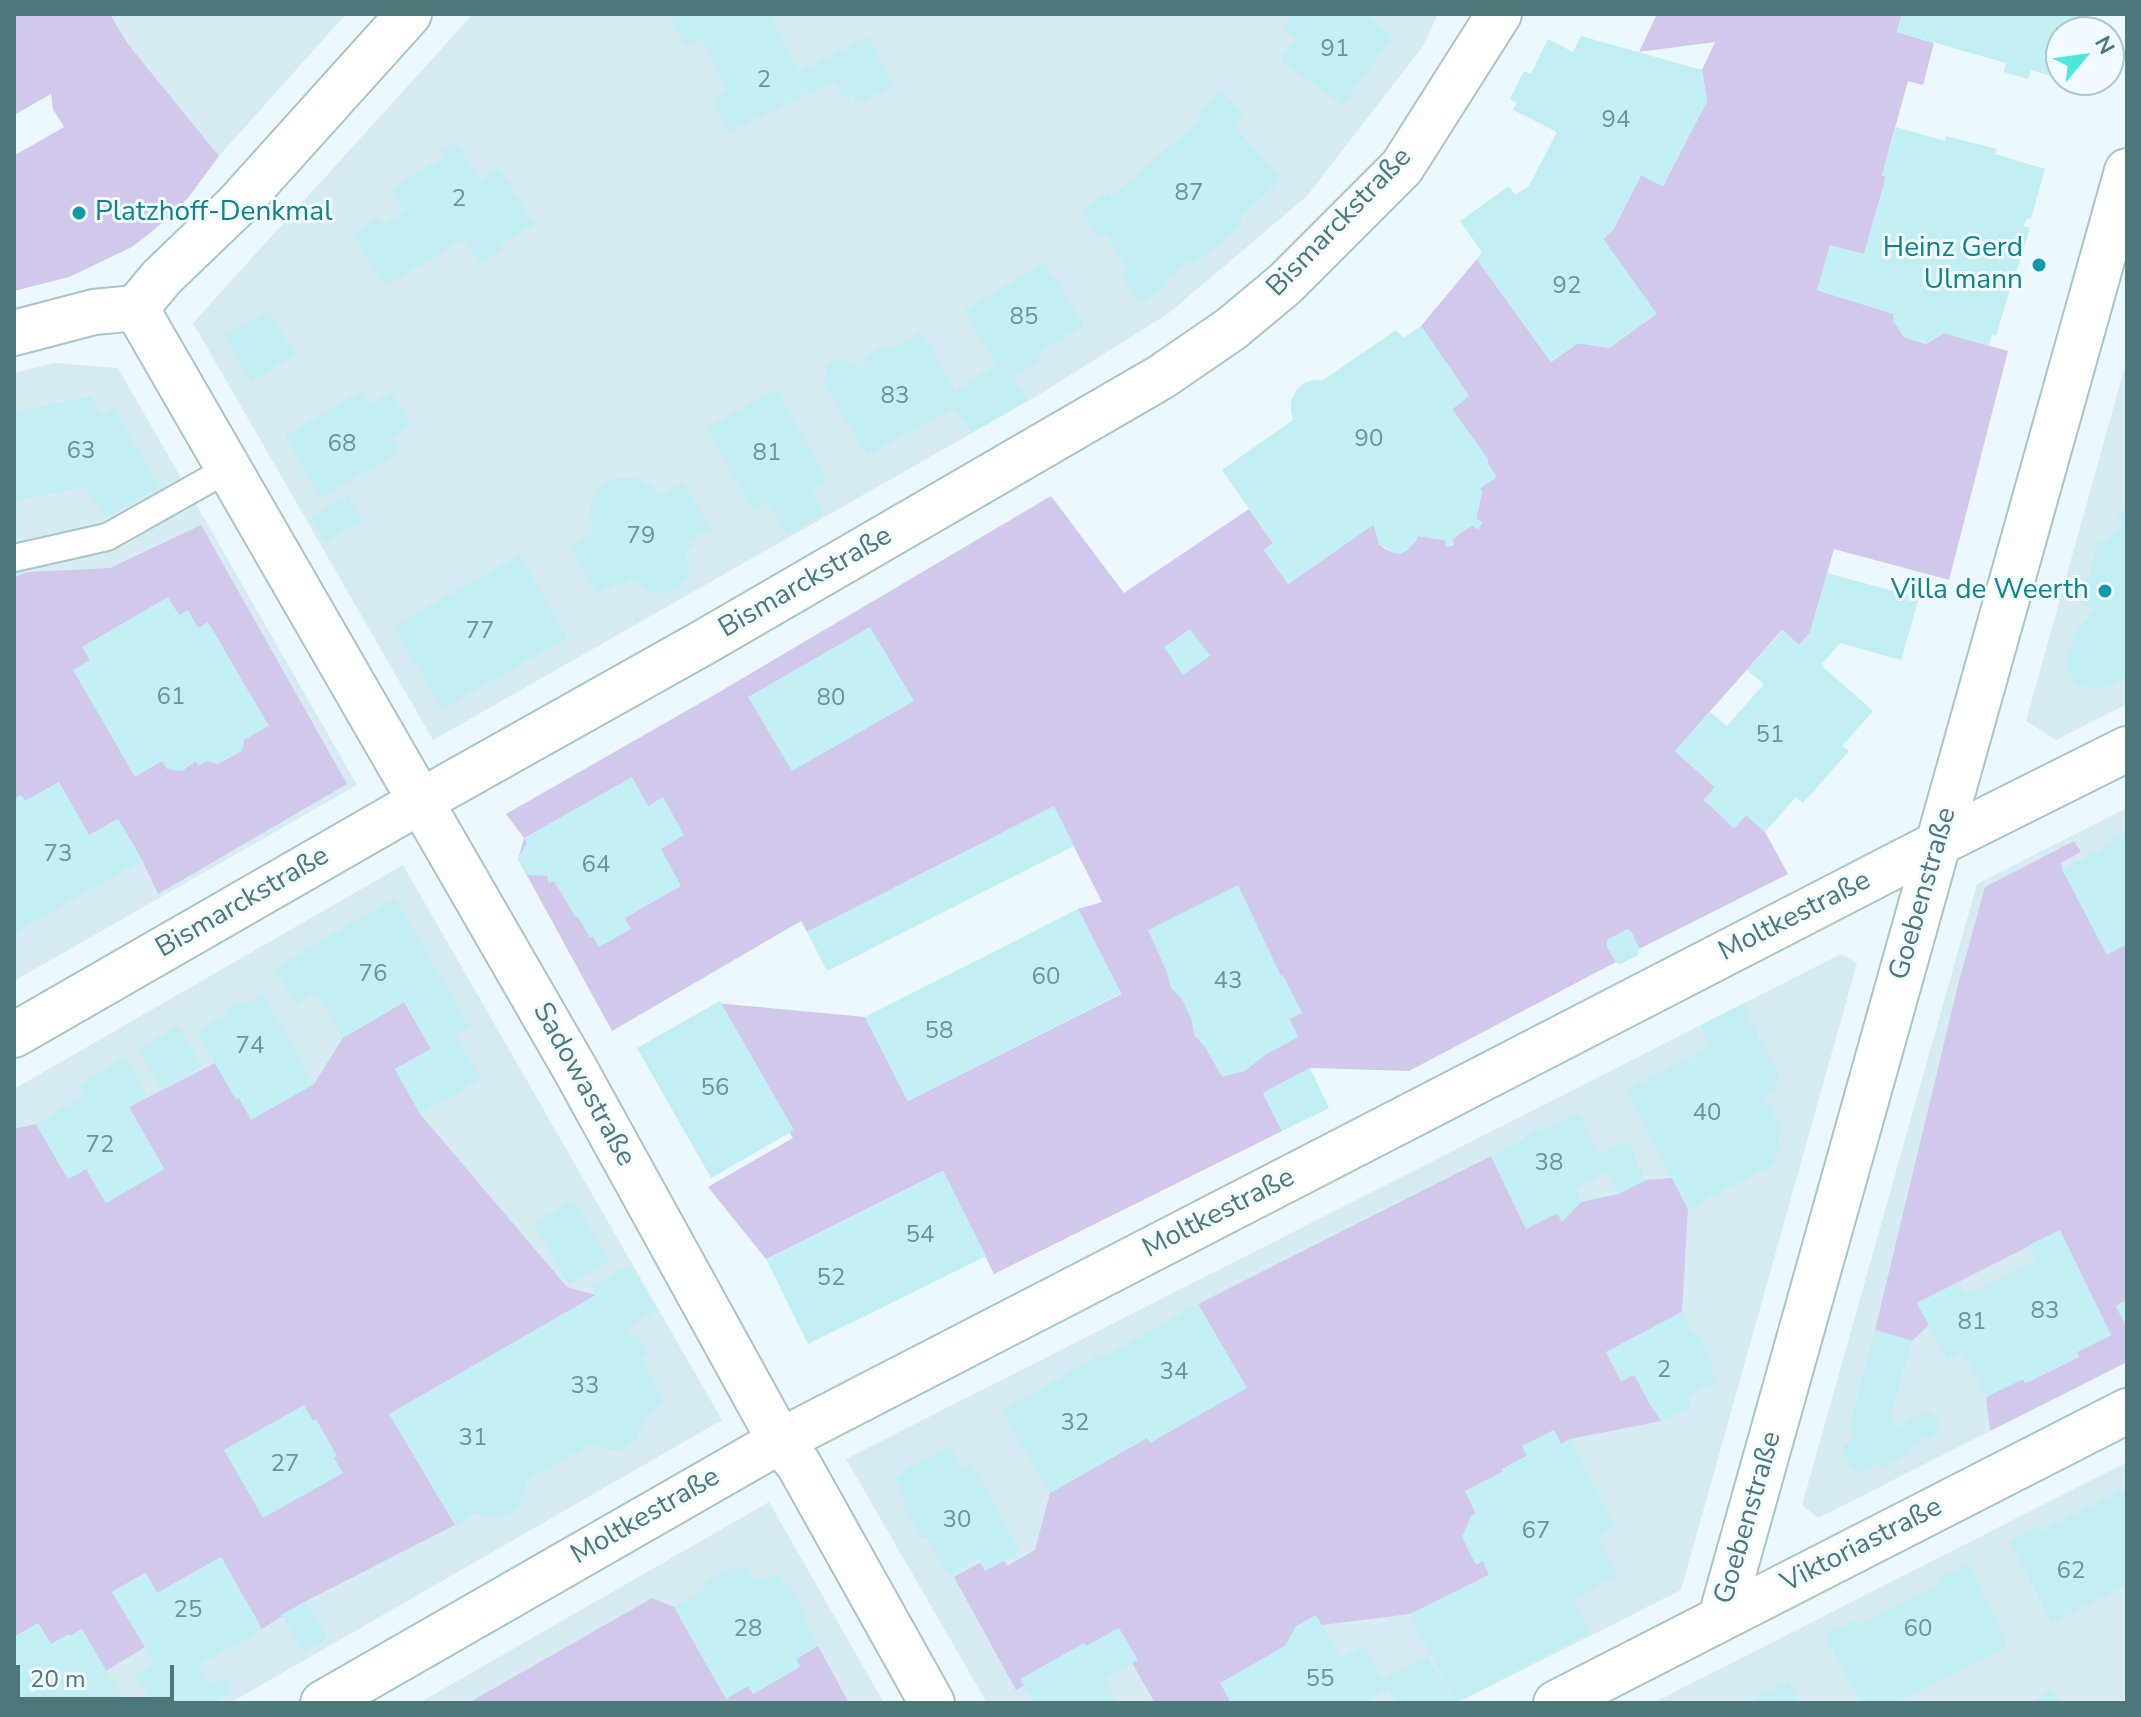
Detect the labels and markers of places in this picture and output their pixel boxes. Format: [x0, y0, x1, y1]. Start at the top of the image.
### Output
place label: Platzhoff-Denkmal [95, 196, 332, 230]
marker: Platzhoff-Denkmal [70, 204, 88, 222]
place label: Heinz Gerd Ulmann [1883, 232, 2023, 298]
marker: Heinz Gerd Ulmann [2030, 256, 2048, 274]
place label: Villa de Weerth [1891, 574, 2089, 608]
marker: Villa de Weerth [2096, 582, 2114, 600]

